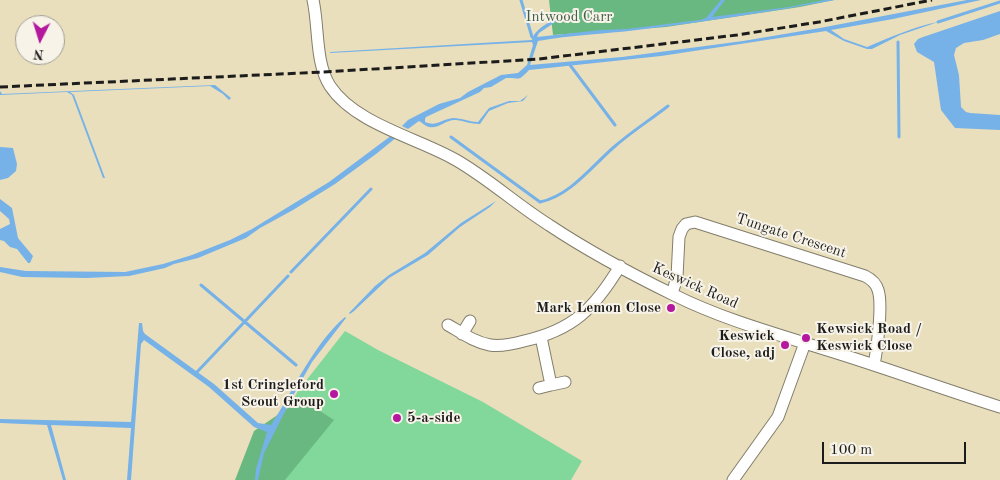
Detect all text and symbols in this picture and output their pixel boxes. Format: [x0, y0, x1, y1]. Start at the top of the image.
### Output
park label: Intwood Carr [526, 8, 612, 26]
north arrow [15, 15, 65, 65]
text: N [33, 47, 45, 61]
street label: Tungate Crescent [733, 210, 849, 262]
street label: Keswick Road [649, 259, 741, 313]
place label: Mark Lemon Close [536, 299, 661, 317]
marker: Mark Lemon Close [665, 302, 677, 314]
place label: Kewsick Road / Keswick Close [816, 320, 922, 355]
place label: Keswick Close, adj [711, 327, 775, 362]
marker: Kewsick Road / Keswick Close [800, 332, 812, 344]
marker: Keswick Close, adj [779, 339, 791, 351]
place label: 1st Cringleford Scout Group [223, 376, 324, 411]
marker: 1st Cringleford Scout Group [328, 388, 340, 400]
place label: 5-a-side [407, 409, 460, 427]
marker: 5-a-side [391, 412, 403, 424]
scale bar [825, 432, 969, 464]
text: 100 m [830, 443, 872, 458]

